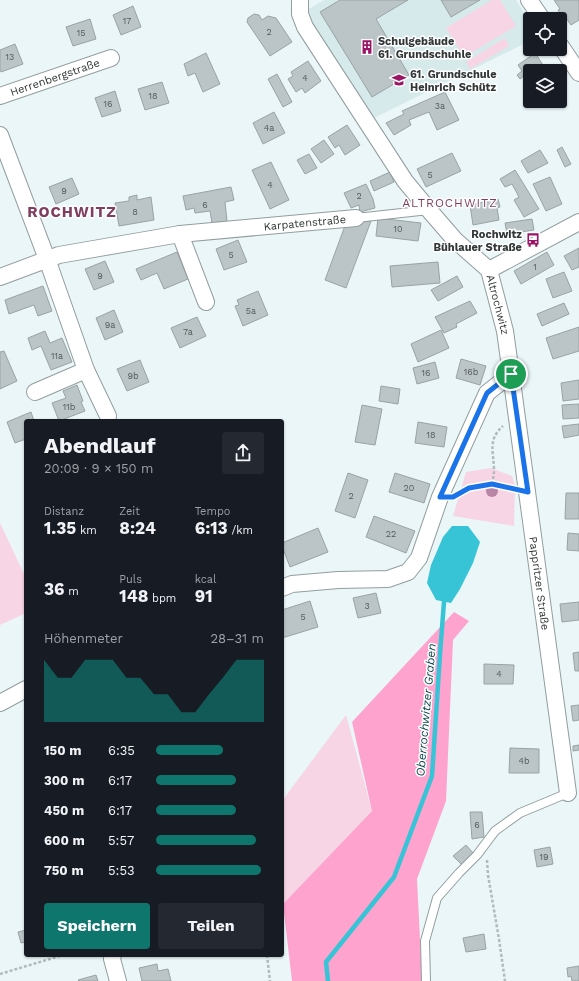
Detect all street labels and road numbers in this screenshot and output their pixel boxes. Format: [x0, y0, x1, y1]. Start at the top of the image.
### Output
street label: Herrenbergstraße [8, 56, 101, 99]
street label: Karpatenstraße [263, 212, 346, 233]
street label: Altrochwitz [484, 273, 512, 335]
street label: Pappritzer Straße [527, 536, 552, 631]

